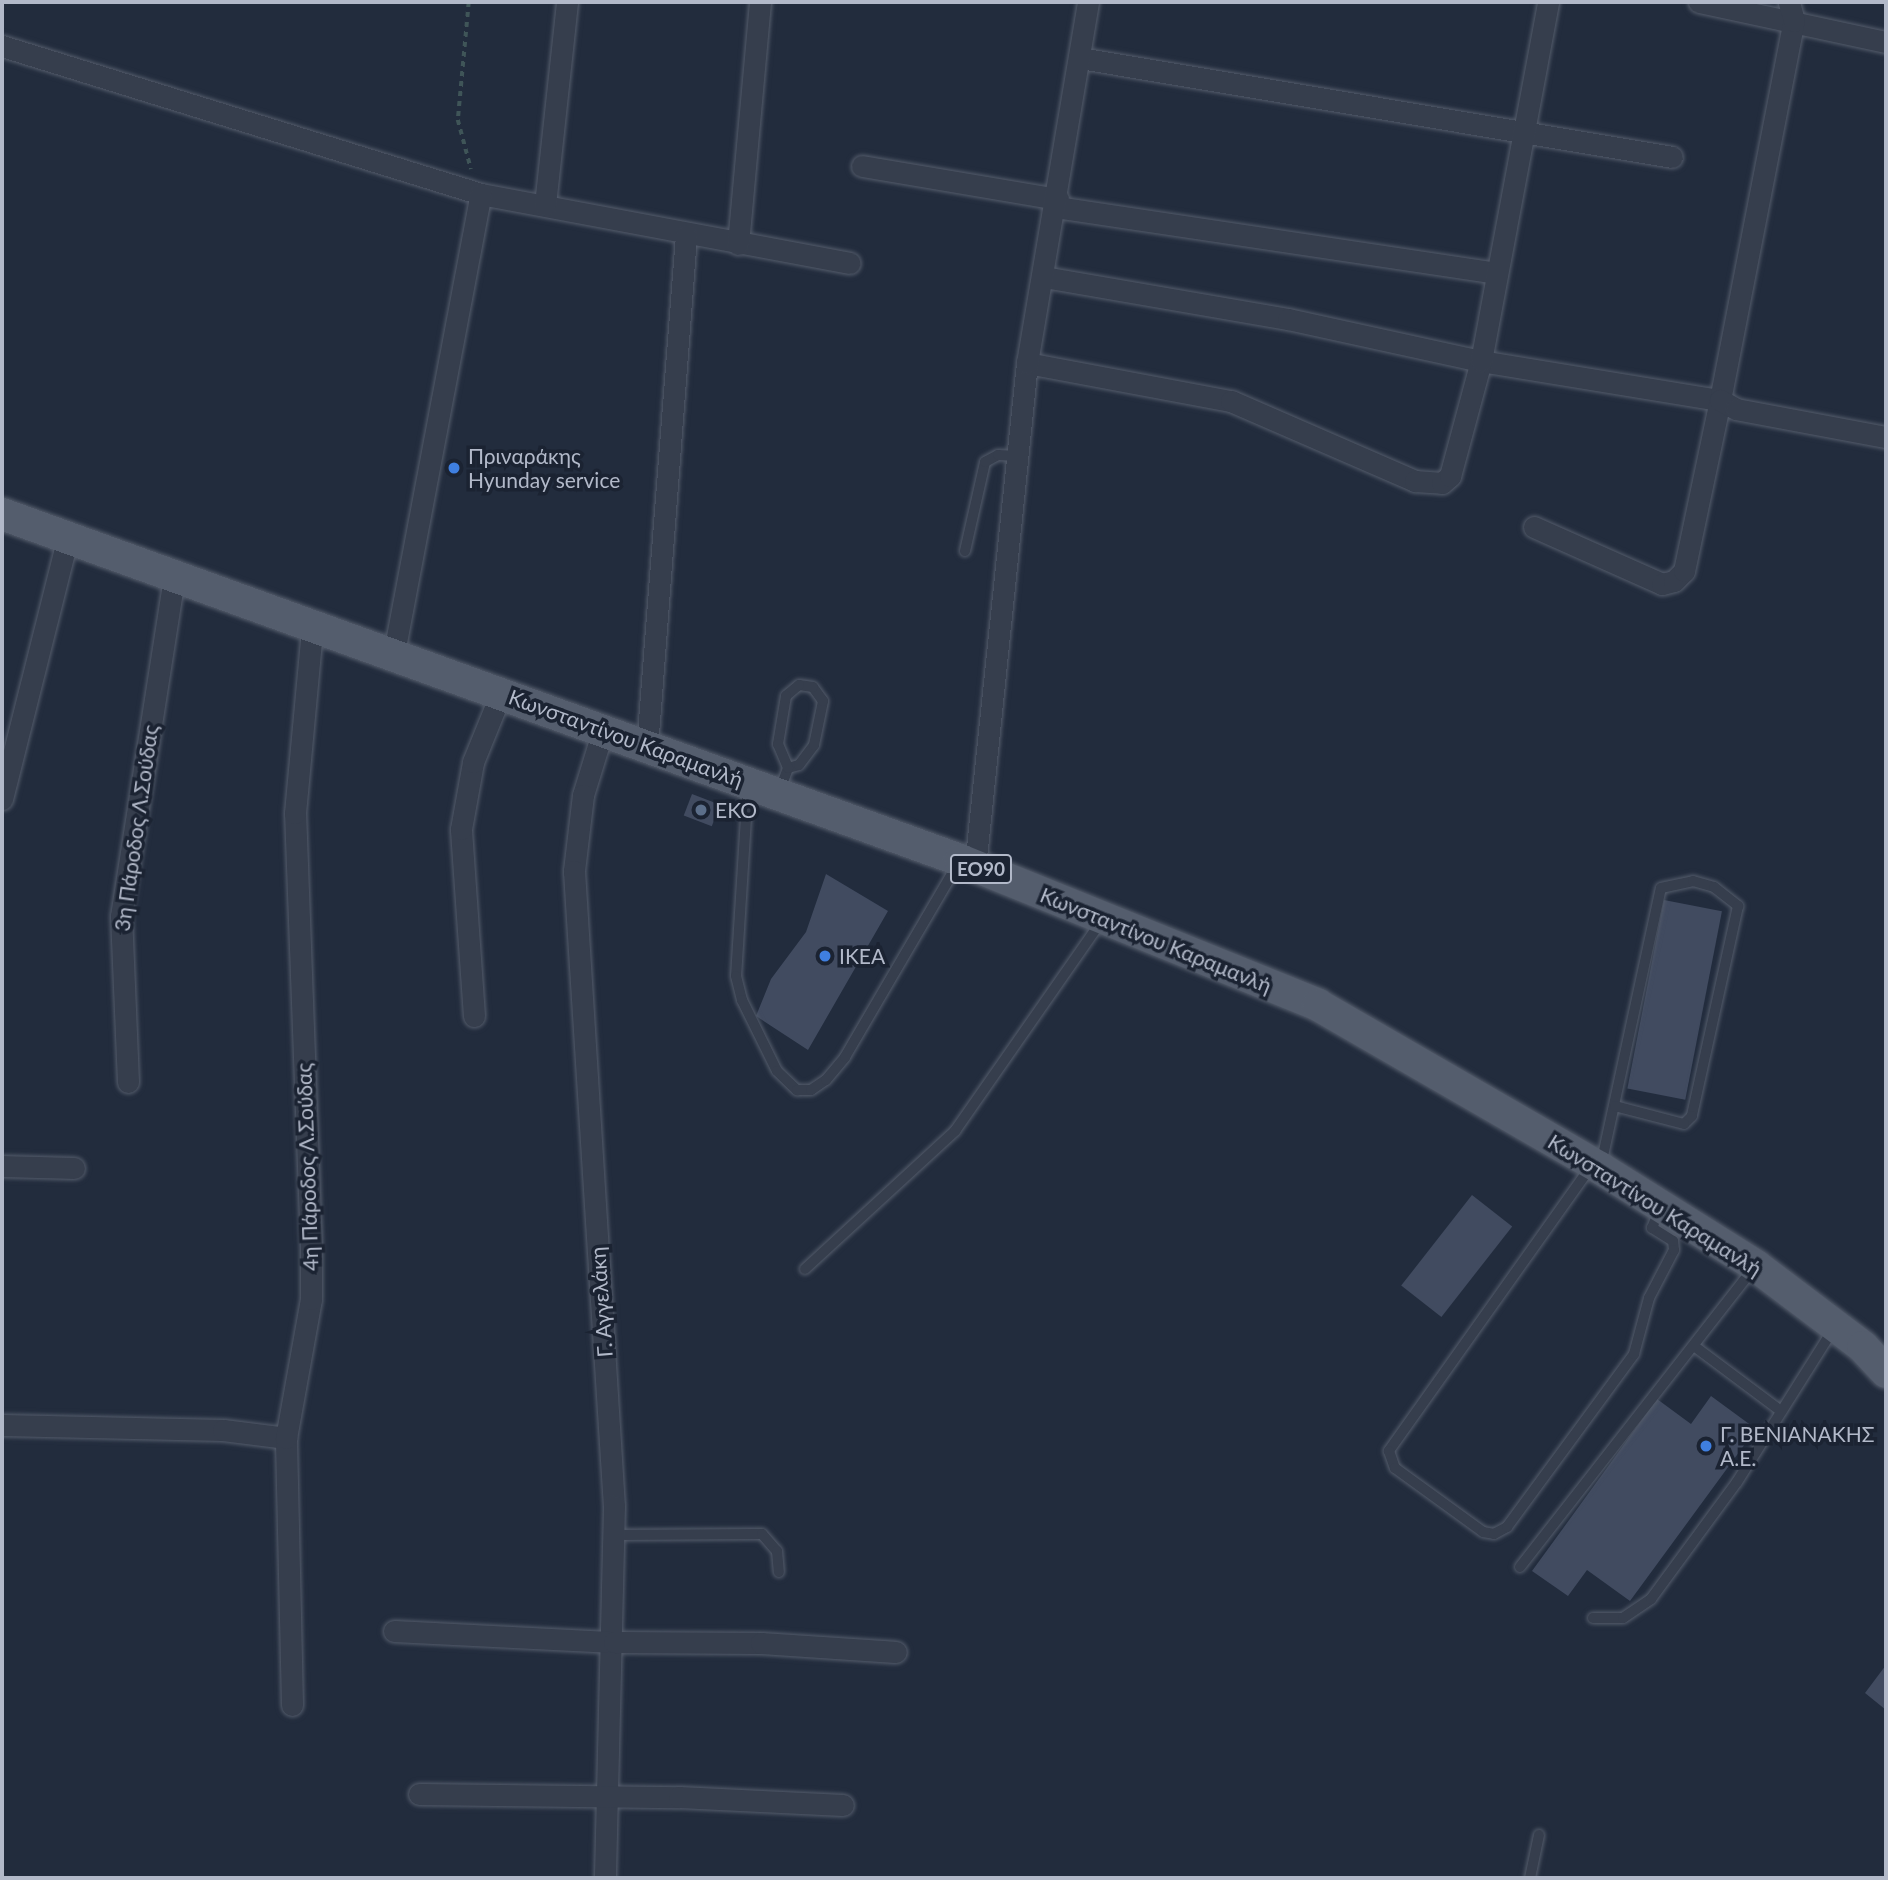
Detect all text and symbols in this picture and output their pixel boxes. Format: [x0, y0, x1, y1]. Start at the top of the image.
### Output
place label: Πριναράκης Hyunday service [468, 443, 621, 493]
marker: Πριναράκης Hyunday service [446, 460, 462, 476]
street label: Κωνσταντίνου Καραμανλή [505, 684, 747, 792]
street label: 3η Πάροδος Λ.Σούδας [109, 723, 163, 933]
place label: EKO [715, 797, 757, 823]
marker: EKO [693, 802, 709, 818]
road number: ΕΟ90 [950, 854, 1012, 884]
street label: Κωνσταντίνου Καραμανλή [1037, 882, 1275, 998]
place label: IKEA [839, 943, 885, 969]
marker: IKEA [817, 948, 833, 964]
street label: 4η Πάροδος Λ.Σούδας [291, 1062, 323, 1272]
street label: Κωνσταντίνου Καραμανλή [1543, 1129, 1767, 1281]
street label: Γ. Αγγελάκη [585, 1246, 617, 1358]
place label: Γ. ΒΕΝΙΑΝΑΚΗΣ A.E. [1720, 1421, 1875, 1471]
marker: Γ. ΒΕΝΙΑΝΑΚΗΣ A.E. [1698, 1438, 1714, 1454]

